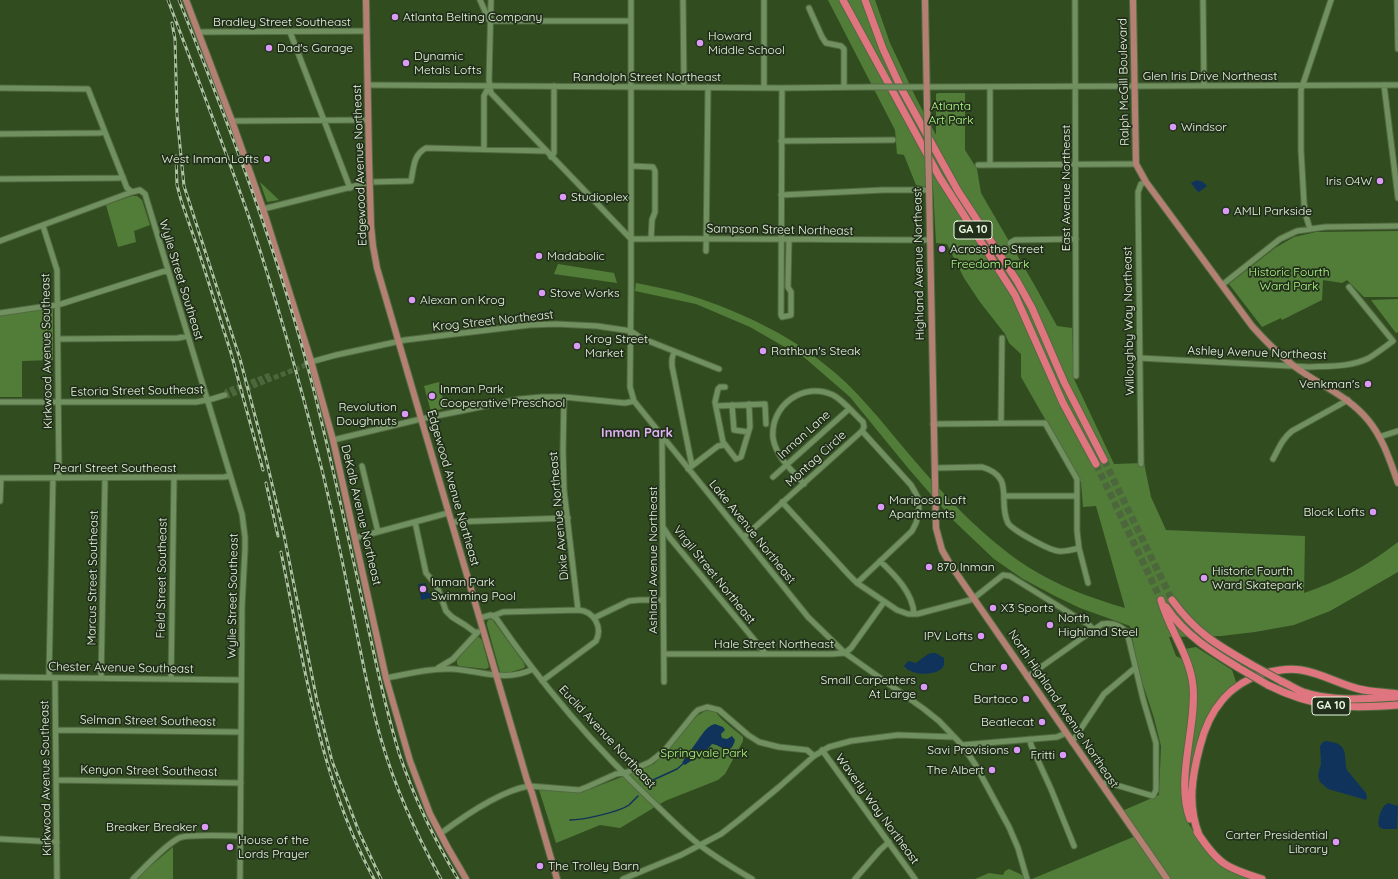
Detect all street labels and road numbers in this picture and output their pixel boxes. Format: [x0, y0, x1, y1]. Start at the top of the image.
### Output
street label: Bradley Street Southeast [213, 15, 351, 29]
street label: Ralph McGill Boulevard [1116, 18, 1132, 146]
street label: Glen Iris Drive Northeast [1143, 69, 1277, 83]
street label: Randolph Street Northeast [573, 70, 721, 84]
street label: Edgewood Avenue Northeast [350, 84, 370, 246]
street label: East Avenue Northeast [1059, 125, 1073, 251]
street label: Highland Avenue Northeast [910, 188, 928, 340]
street label: Wylie Street Southeast [156, 218, 206, 342]
road number: GA 10 [954, 221, 992, 239]
street label: Sampson Street Northeast [707, 222, 853, 238]
street label: Willoughby Way Northeast [1120, 246, 1138, 396]
street label: Kirkwood Avenue Southeast [38, 273, 56, 429]
street label: Krog Street Northeast [432, 307, 554, 335]
street label: Ashley Avenue Northeast [1187, 343, 1327, 363]
street label: Estoria Street Southeast [70, 383, 204, 399]
street label: Edgewood Avenue Northeast [424, 408, 482, 568]
street label: Inman Lane [775, 408, 833, 462]
street label: Montag Circle [783, 428, 849, 490]
street label: DeKalb Avenue Northeast [338, 443, 384, 587]
street label: Dixie Avenue Northeast [546, 451, 572, 581]
street label: Pearl Street Southeast [53, 461, 177, 475]
street label: Lake Avenue Northeast [706, 477, 798, 587]
street label: Ashland Avenue Northeast [646, 486, 660, 634]
street label: Marcus Street Southeast [85, 510, 101, 646]
street label: Field Street Southeast [154, 517, 170, 639]
street label: Virgil Street Northeast [670, 523, 758, 627]
street label: Wylie Street Southeast [225, 533, 241, 659]
street label: North Highland Avenue Northeast [1005, 627, 1121, 791]
street label: Hale Street Northeast [714, 637, 834, 651]
street label: Chester Avenue Southeast [48, 660, 194, 676]
street label: Euclid Avenue Northeast [556, 683, 658, 791]
road number: GA 10 [1312, 697, 1350, 715]
street label: Kirkwood Avenue Southeast [37, 700, 55, 856]
street label: Selman Street Southeast [80, 713, 216, 729]
street label: Waverly Way Northeast [832, 751, 922, 867]
street label: Kenyon Street Southeast [80, 763, 218, 779]

